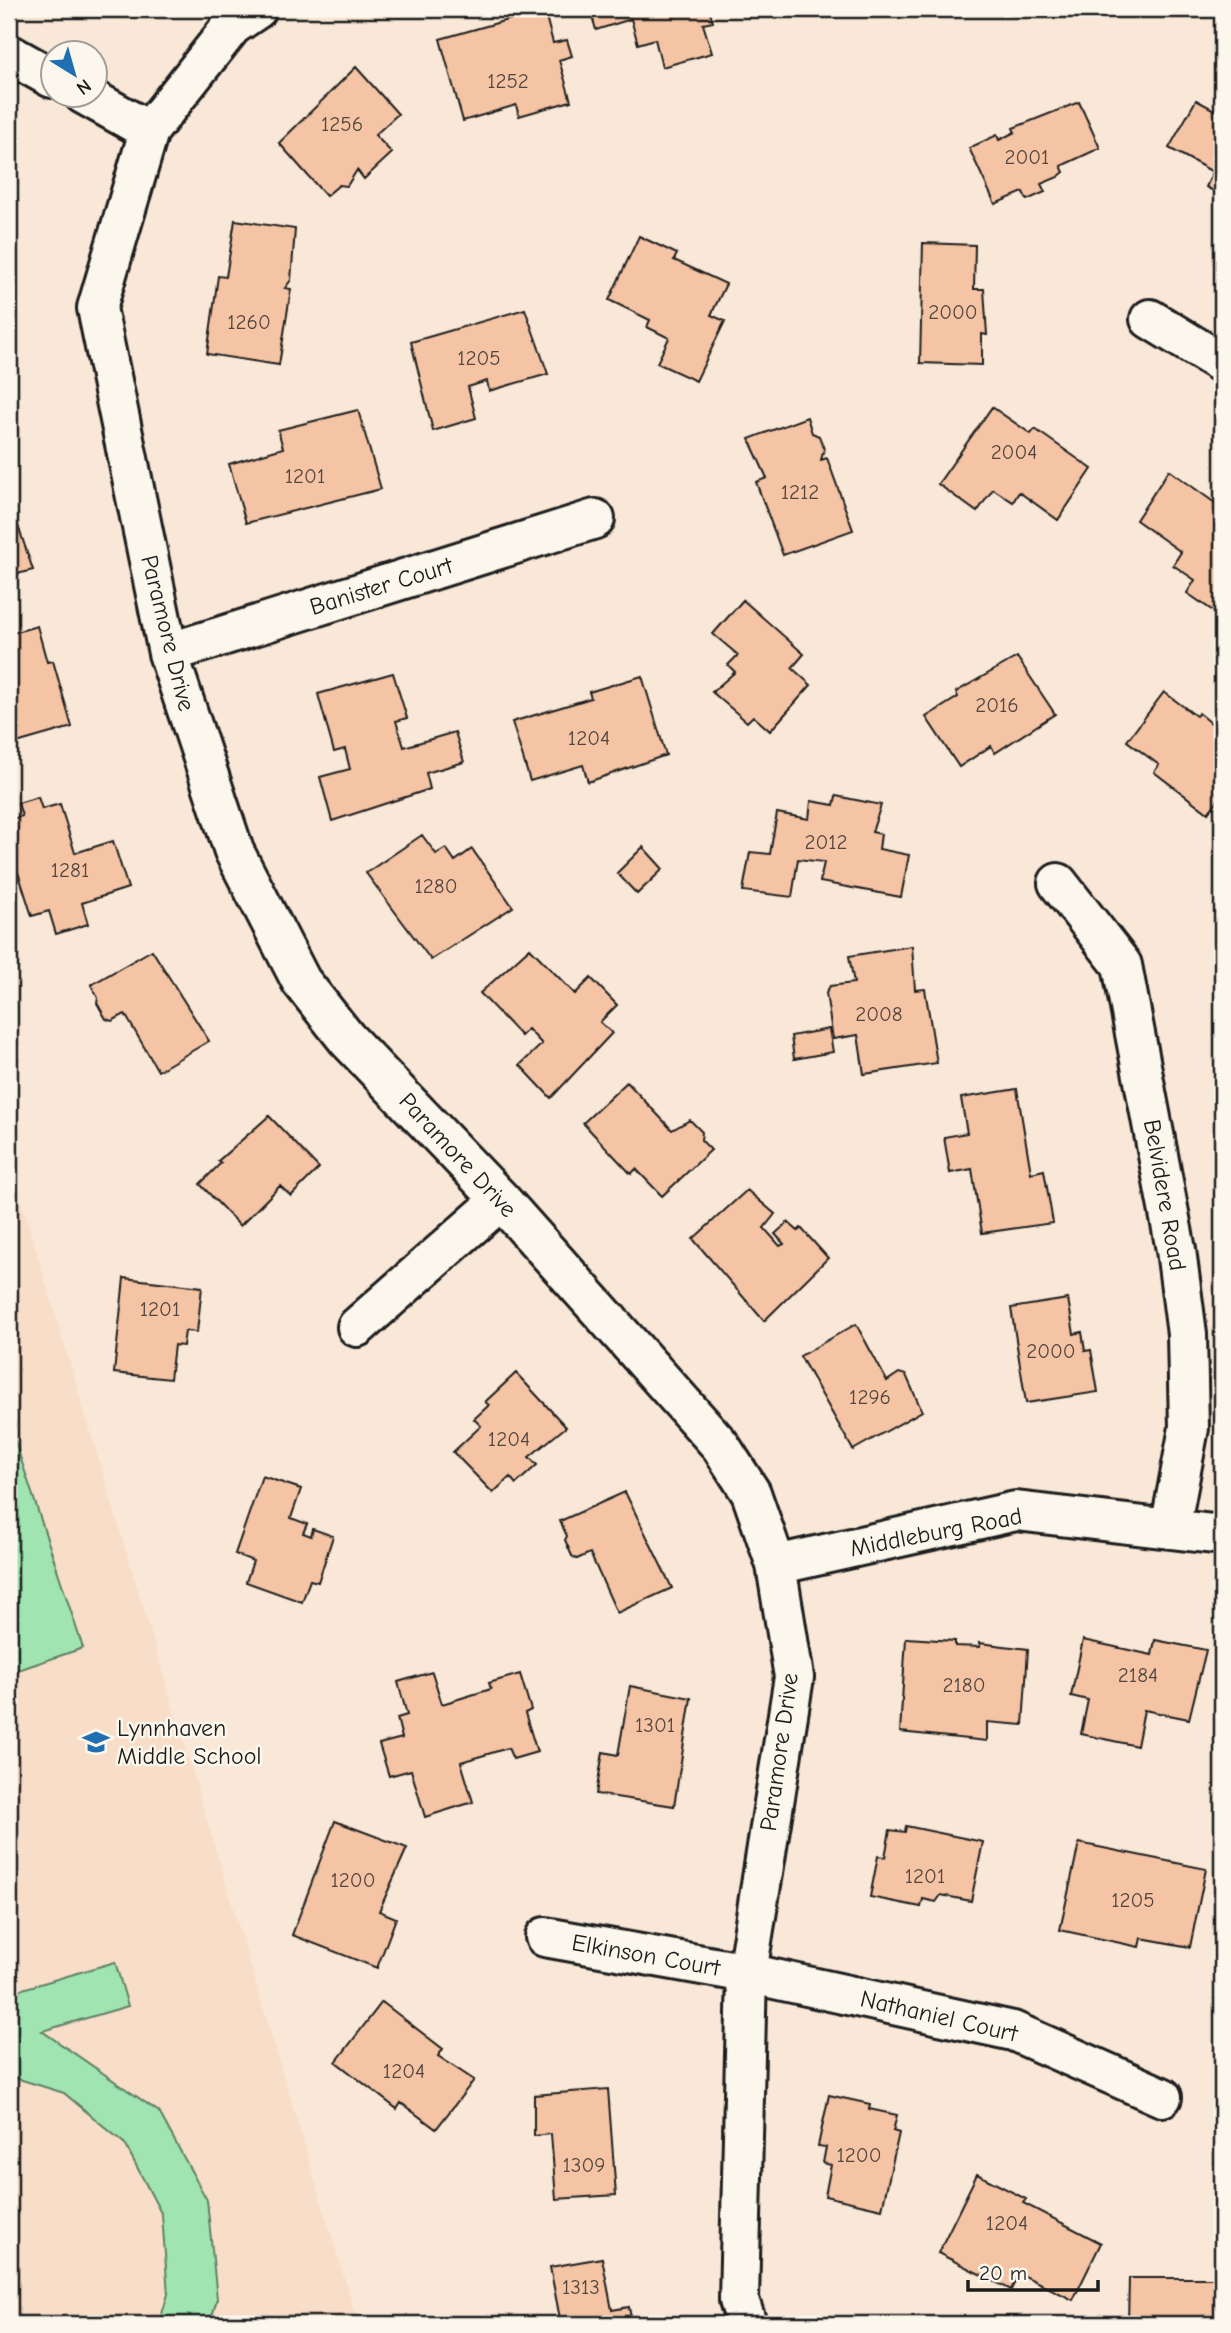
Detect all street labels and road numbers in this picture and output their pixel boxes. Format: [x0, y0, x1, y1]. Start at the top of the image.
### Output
street label: Banister Court [306, 551, 457, 621]
street label: Paramore Drive [135, 552, 201, 714]
street label: Paramore Drive [393, 1087, 523, 1223]
street label: Belvidere Road [1138, 1117, 1192, 1273]
street label: Middleburg Road [848, 1502, 1024, 1562]
street label: Paramore Drive [754, 1671, 804, 1833]
street label: Elkinson Court [570, 1928, 723, 1982]
street label: Nathaniel Court [858, 1984, 1021, 2048]

